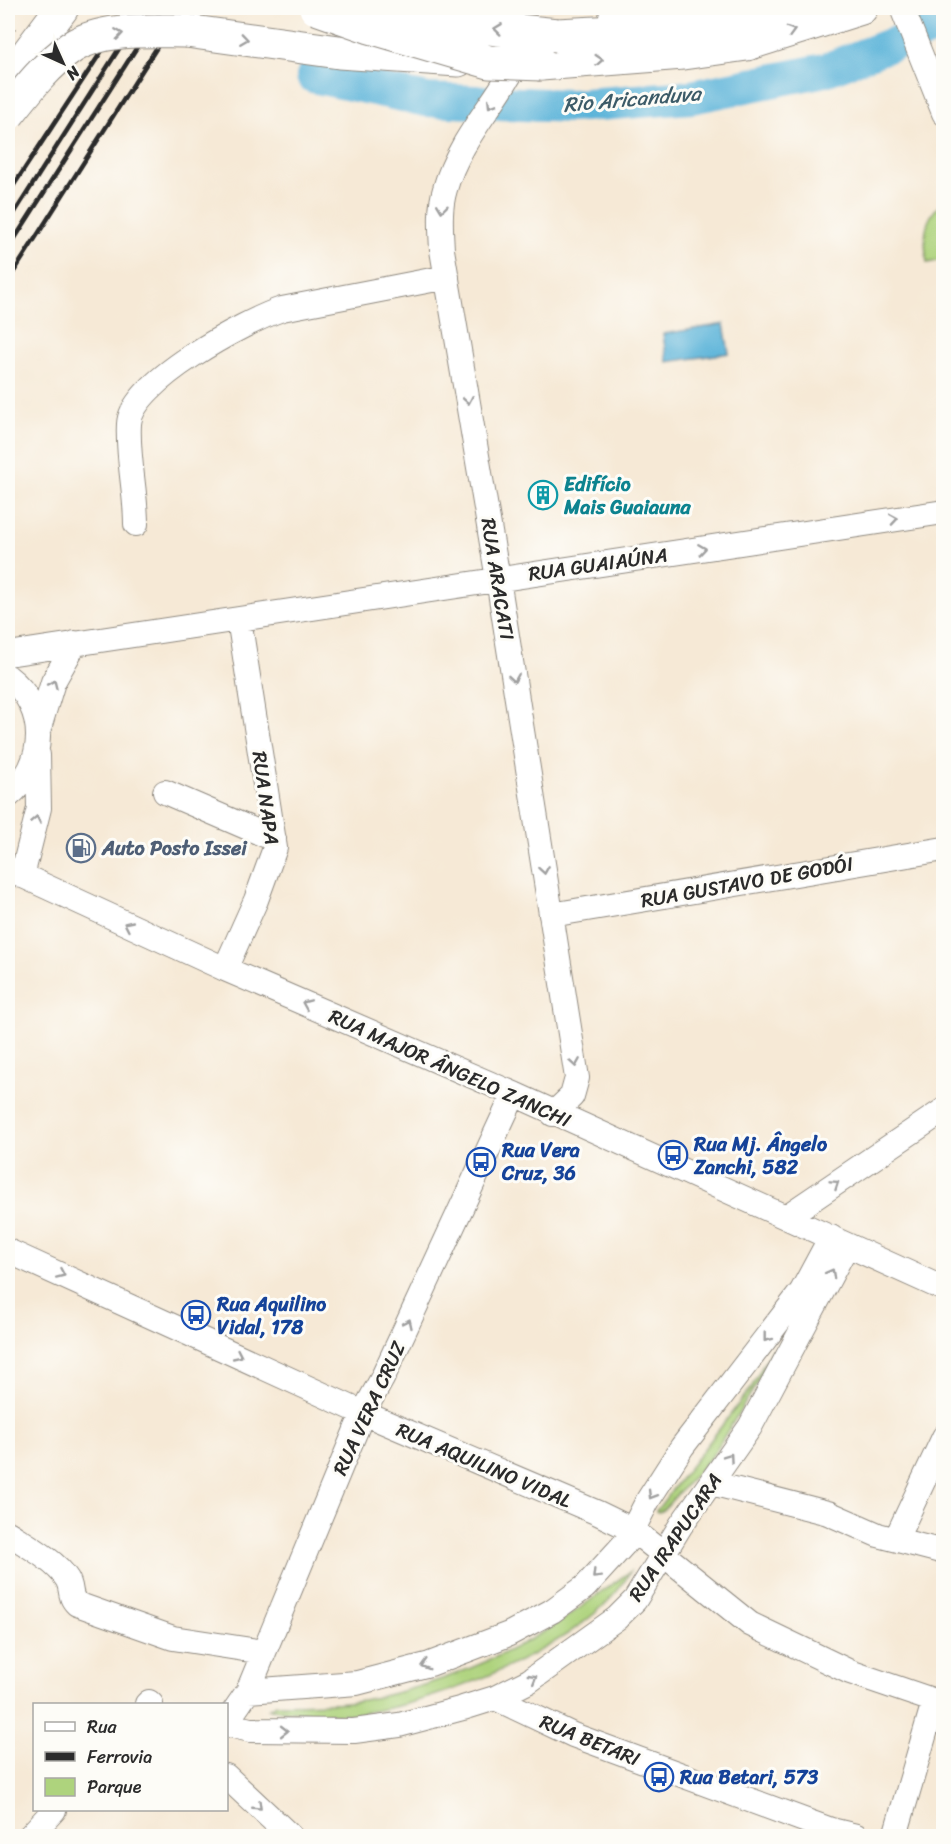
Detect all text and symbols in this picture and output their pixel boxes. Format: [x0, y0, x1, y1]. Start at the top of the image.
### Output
one-way arrow [494, 24, 503, 36]
one-way arrow [785, 26, 796, 38]
one-way arrow [115, 28, 124, 40]
north arrow [33, 33, 93, 93]
one-way arrow [239, 33, 248, 45]
one-way arrow [595, 54, 604, 67]
text: N [58, 58, 88, 88]
water label: Rio Aricanduva [562, 74, 705, 124]
one-way arrow [487, 98, 499, 108]
one-way arrow [436, 203, 449, 212]
one-way arrow [461, 395, 474, 405]
place label: Edifício Mais Guaiauna [563, 467, 692, 525]
building icon: Edifício Mais Guaiauna [527, 479, 559, 511]
one-way arrow [890, 514, 899, 526]
street label: RUA ARACATI [471, 516, 524, 643]
street label: RUA GUAIAÚNA [526, 537, 670, 592]
one-way arrow [697, 544, 706, 556]
one-way arrow [507, 673, 519, 682]
one-way arrow [45, 679, 57, 690]
street label: RUA NAPA [242, 749, 289, 847]
one-way arrow [29, 815, 42, 825]
place label: Auto Posto Issei [101, 831, 248, 866]
fuel station icon: Auto Posto Issei [65, 832, 97, 864]
street label: RUA GUSTAVO DE GODÓI [638, 847, 856, 918]
one-way arrow [538, 866, 550, 875]
one-way arrow [124, 920, 135, 932]
street label: RUA MAJOR ÂNGELO ZANCHI [323, 999, 577, 1138]
one-way arrow [301, 1000, 312, 1012]
one-way arrow [568, 1058, 581, 1068]
place label: Rua Mj. Ângelo Zanchi, 582 [693, 1127, 828, 1185]
place label: Rua Vera Cruz, 36 [501, 1133, 580, 1191]
bus stop icon: Rua Mj. Ângelo Zanchi, 582 [657, 1139, 689, 1171]
bus stop icon: Rua Vera Cruz, 36 [465, 1146, 497, 1178]
one-way arrow [828, 1180, 839, 1191]
one-way arrow [55, 1267, 66, 1279]
one-way arrow [824, 1268, 835, 1279]
place label: Rua Aquilino Vidal, 178 [216, 1287, 326, 1345]
bus stop icon: Rua Aquilino Vidal, 178 [180, 1299, 212, 1331]
one-way arrow [400, 1319, 412, 1330]
one-way arrow [763, 1331, 774, 1342]
street label: RUA VERA CRUZ [323, 1335, 416, 1481]
one-way arrow [232, 1348, 243, 1360]
street label: RUA AQUILINO VIDAL [391, 1413, 578, 1519]
one-way arrow [722, 1453, 733, 1464]
street label: RUA IRAPUCARA [619, 1466, 732, 1609]
one-way arrow [647, 1489, 659, 1499]
one-way arrow [592, 1569, 603, 1579]
one-way arrow [420, 1658, 431, 1670]
one-way arrow [527, 1674, 537, 1686]
legend [33, 1703, 228, 1811]
street label: RUA BETARI [534, 1704, 645, 1776]
text: Rua [87, 1711, 118, 1743]
one-way arrow [280, 1725, 289, 1737]
text: Ferrovia [87, 1741, 152, 1773]
place label: Rua Betari, 573 [679, 1760, 818, 1795]
bus stop icon: Rua Betari, 573 [643, 1761, 675, 1793]
text: Parque [87, 1771, 142, 1803]
one-way arrow [252, 1799, 262, 1810]

